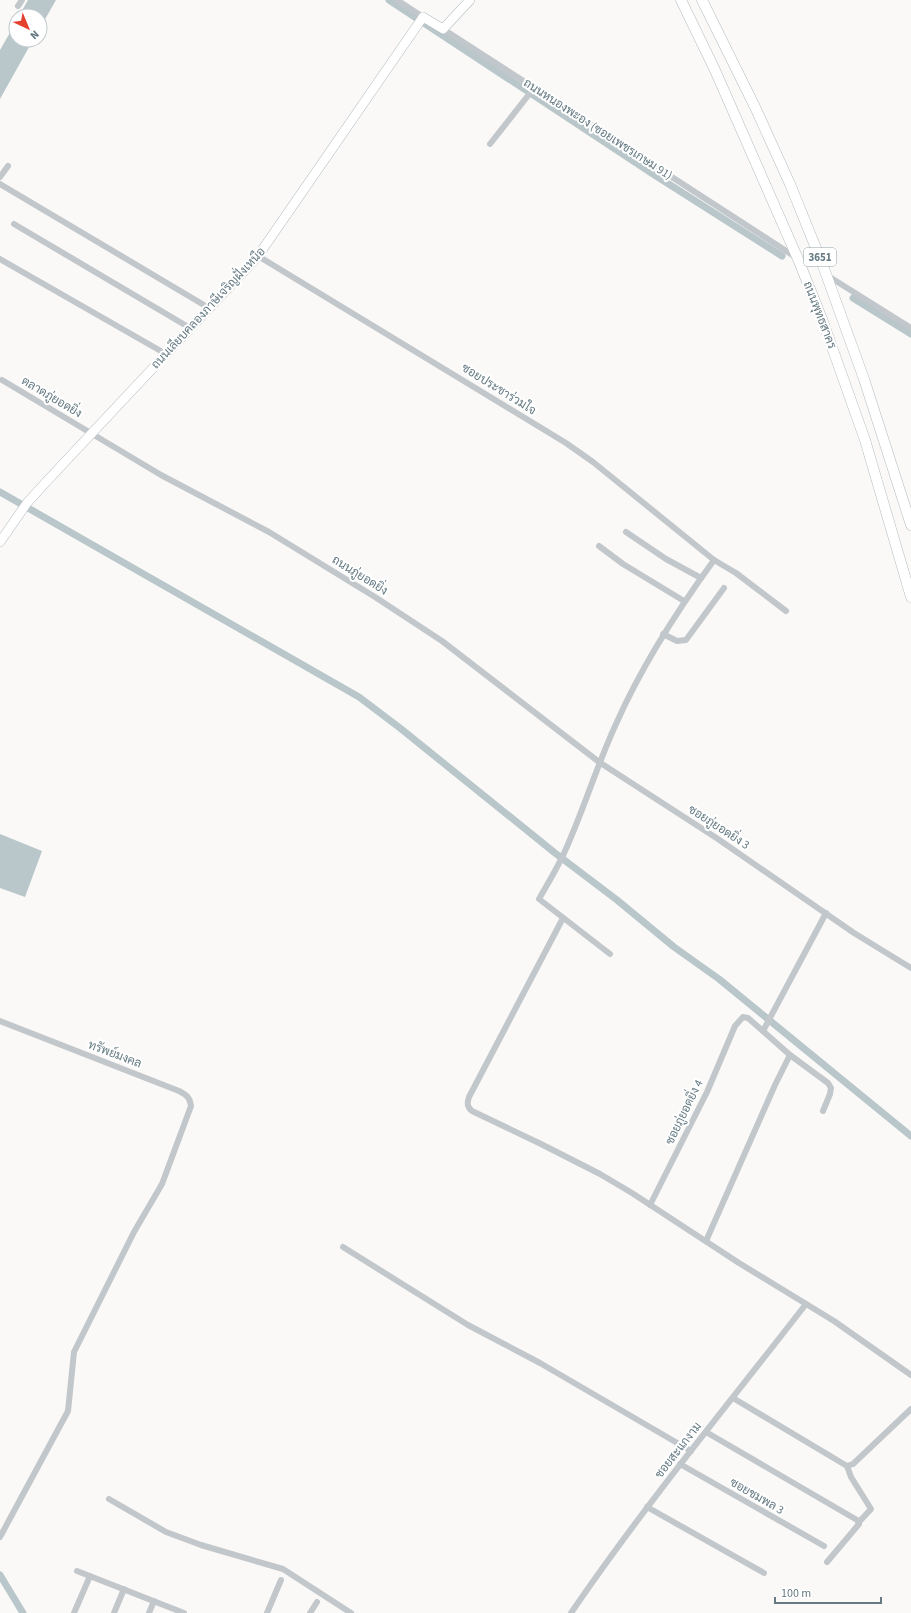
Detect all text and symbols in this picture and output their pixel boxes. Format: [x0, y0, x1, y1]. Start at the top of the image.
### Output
north arrow [8, 8, 48, 48]
text: N [27, 27, 42, 43]
street label: ถนนหนองพะอง (ซอยเพชรเกษม 91) [520, 75, 676, 184]
street label: ถนนเลียบคลองภาษีเจริญฝั่งเหนือ [145, 242, 269, 373]
road number: 3651 [804, 248, 836, 266]
street label: ถนนพุทธสาคร [799, 279, 840, 352]
street label: ซอยประชาร่วมใจ [458, 360, 539, 419]
street label: ตลาดภู่ยอดยิ่ง [18, 371, 86, 422]
street label: ถนนภู่ยอดยิ่ง [329, 549, 392, 599]
street label: ซอยภู่ยอดยิ่ง 3 [685, 799, 754, 854]
street label: ทรัพย์มงคล [86, 1036, 144, 1072]
street label: ซอยภู่ยอดยิ่ง 4 [659, 1076, 708, 1148]
street label: ซอยสะแกงาม [651, 1419, 706, 1482]
street label: ซอยชมพล 3 [727, 1474, 787, 1519]
scale bar [775, 1579, 881, 1605]
text: 100 m [781, 1585, 811, 1602]

